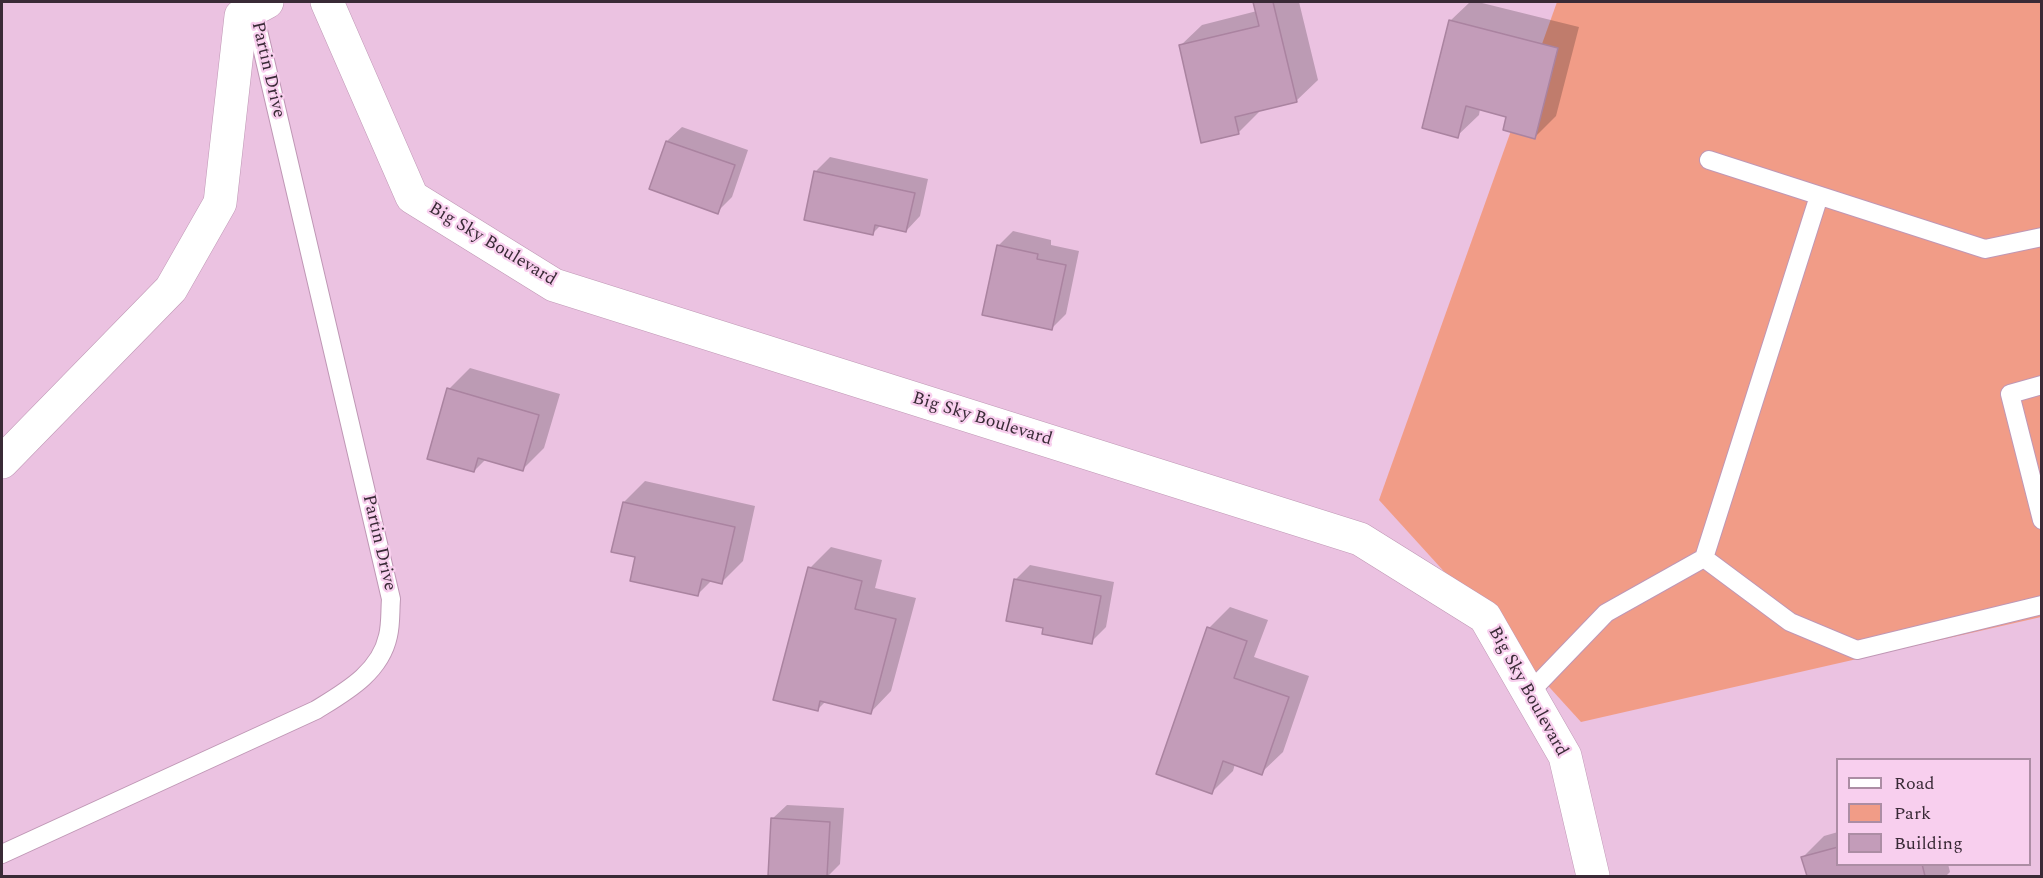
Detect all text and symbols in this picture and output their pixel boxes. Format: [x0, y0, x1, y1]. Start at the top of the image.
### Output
street label: Partin Drive [245, 20, 289, 120]
street label: Big Sky Boulevard [424, 198, 560, 292]
street label: Big Sky Boulevard [909, 388, 1055, 452]
street label: Partin Drive [356, 493, 400, 593]
street label: Big Sky Boulevard [1482, 623, 1572, 761]
legend [1836, 758, 2031, 866]
text: Road [1894, 770, 1935, 797]
text: Park [1894, 800, 1931, 827]
text: Building [1894, 830, 1963, 857]

